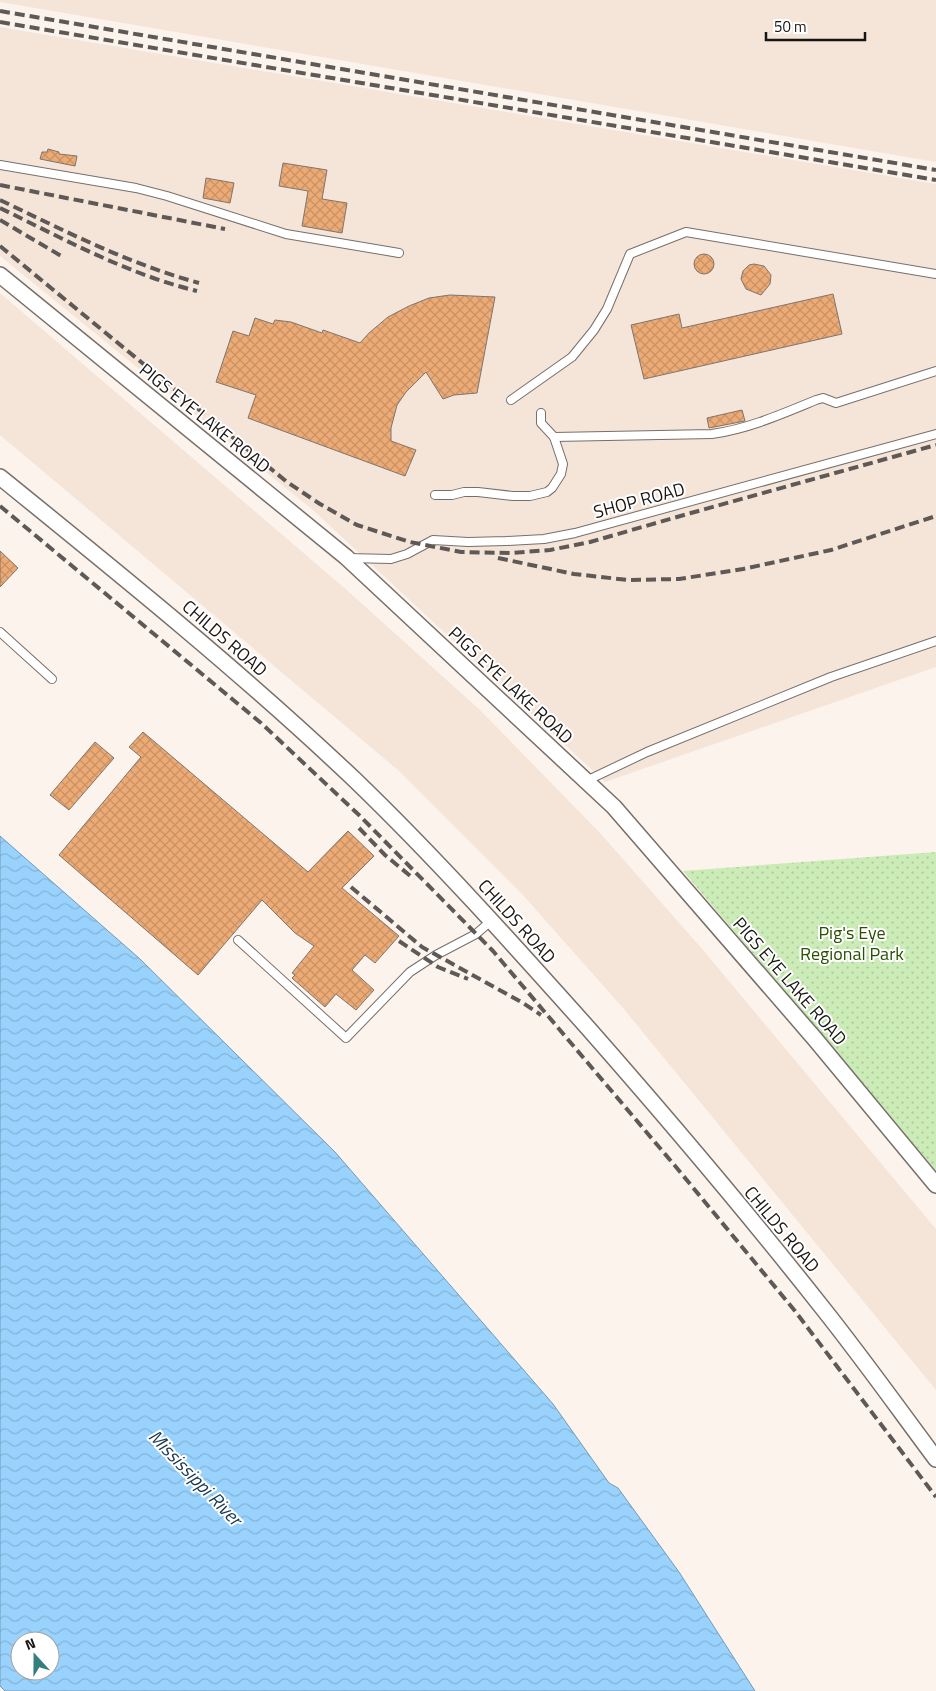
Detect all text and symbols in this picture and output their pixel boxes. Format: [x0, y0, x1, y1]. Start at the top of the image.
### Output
scale bar [766, 10, 865, 42]
text: 50 m [774, 15, 807, 38]
street label: PIGS EYE LAKE ROAD [134, 357, 276, 479]
street label: SHOP ROAD [590, 475, 688, 525]
street label: CHILDS ROAD [176, 593, 274, 683]
street label: PIGS EYE LAKE ROAD [443, 620, 579, 750]
street label: CHILDS ROAD [472, 873, 562, 969]
street label: PIGS EYE LAKE ROAD [727, 911, 853, 1051]
park label: Pig's Eye Regional Park [800, 919, 904, 967]
street label: CHILDS ROAD [738, 1180, 826, 1278]
water label: Mississippi River [142, 1422, 251, 1533]
north arrow [10, 1631, 60, 1681]
text: N [22, 1632, 38, 1655]

